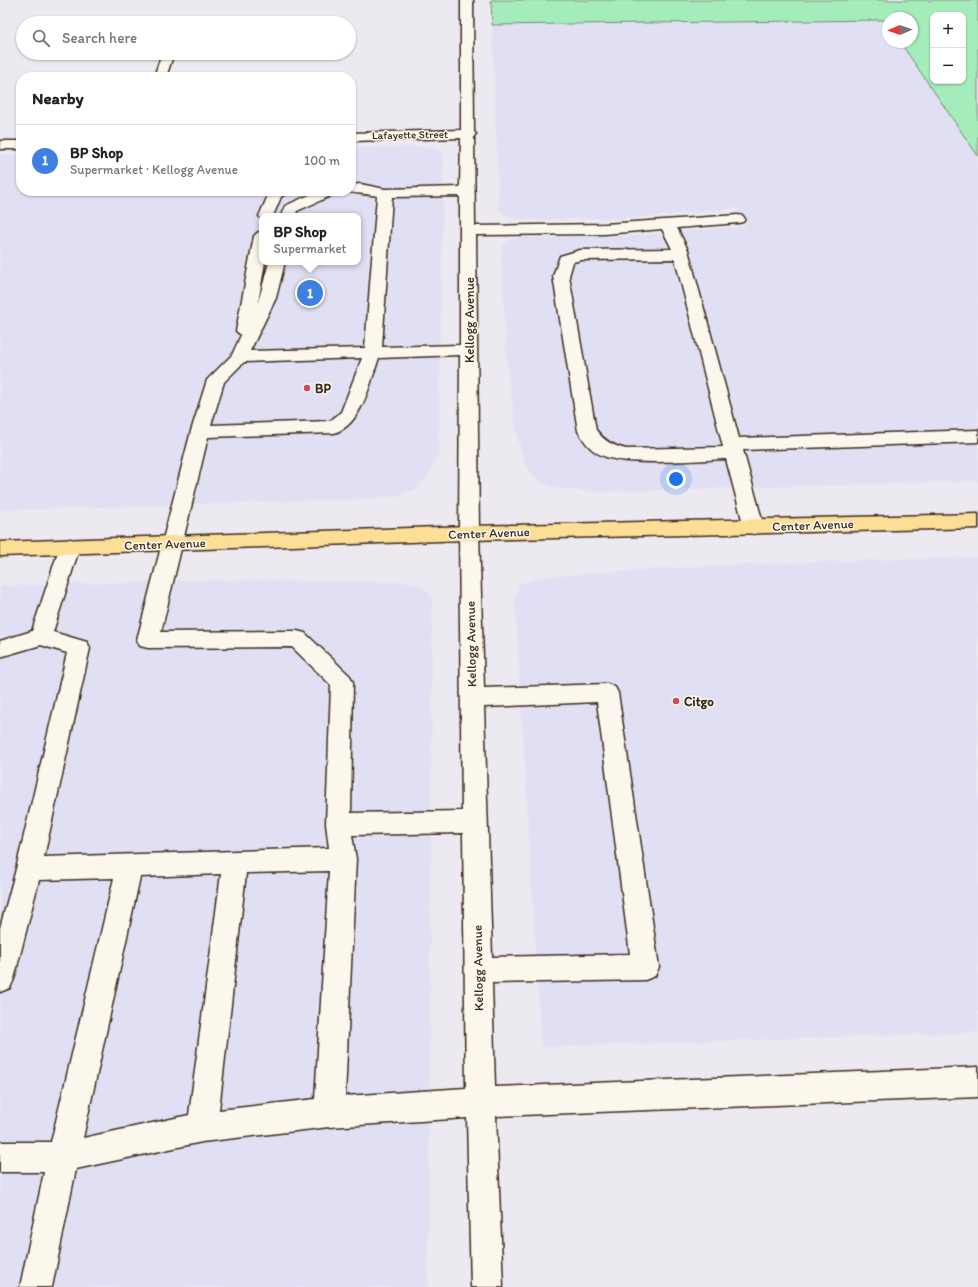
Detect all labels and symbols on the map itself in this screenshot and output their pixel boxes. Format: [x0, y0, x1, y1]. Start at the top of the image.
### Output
north arrow [882, 12, 918, 48]
street label: Lafayette Street [372, 128, 448, 142]
street label: Kellogg Avenue [462, 277, 477, 363]
pin: 1 [297, 278, 323, 308]
place label: BP [315, 381, 331, 396]
marker: BP [302, 383, 312, 393]
your location [666, 469, 686, 489]
street label: Center Avenue [772, 516, 854, 534]
street label: Center Avenue [448, 524, 530, 542]
street label: Center Avenue [124, 535, 206, 553]
street label: Kellogg Avenue [463, 601, 479, 687]
place label: Citgo [684, 694, 714, 710]
marker: Citgo [671, 696, 681, 706]
street label: Kellogg Avenue [470, 925, 486, 1011]

